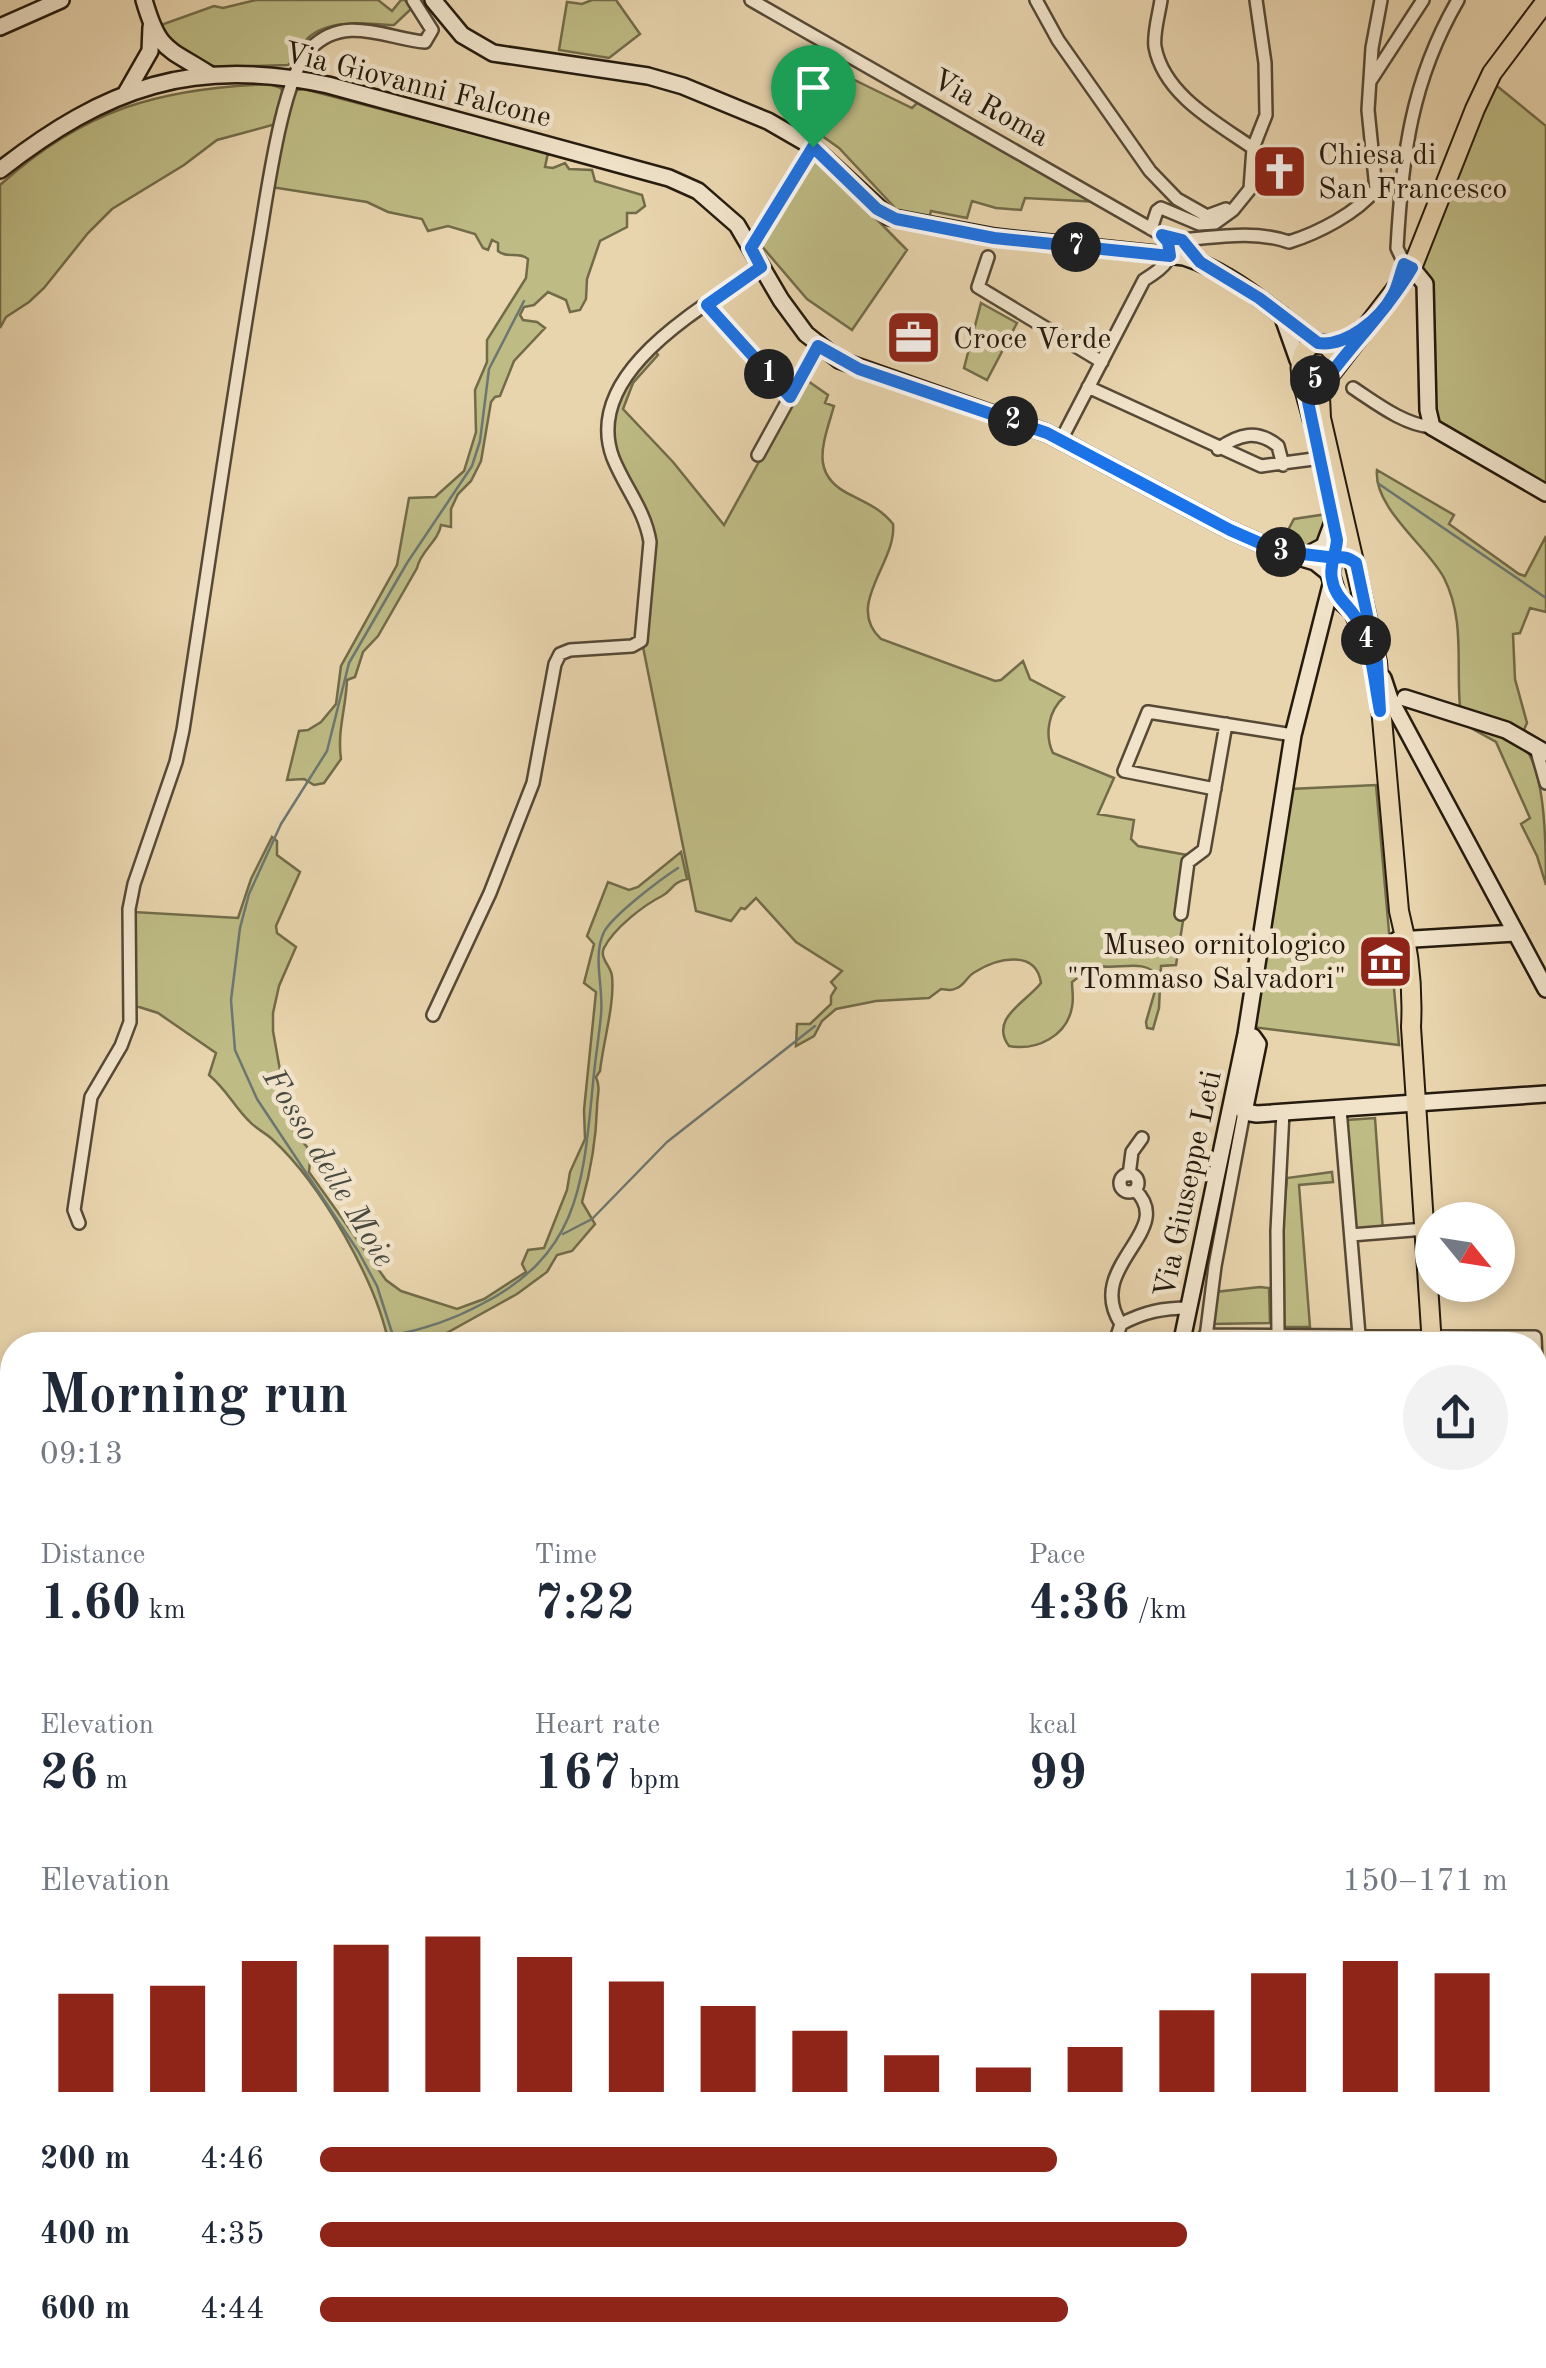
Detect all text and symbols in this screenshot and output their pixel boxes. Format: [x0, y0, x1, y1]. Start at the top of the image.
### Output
street label: Via Giovanni Falcone [281, 38, 554, 134]
pin [771, 45, 856, 148]
icon: arrive [786, 60, 841, 115]
street label: Via Roma [927, 65, 1054, 153]
church icon: Chiesa di San Francesco [1249, 141, 1309, 201]
place label: Chiesa di San Francesco [1318, 141, 1507, 205]
pin: 7 [1051, 222, 1101, 272]
text: 7 [1068, 233, 1084, 261]
office icon: Croce Verde [884, 308, 944, 368]
place label: Croce Verde [953, 325, 1111, 355]
pin: 1 [744, 349, 794, 399]
pin: 5 [1290, 355, 1340, 405]
text: 1 [761, 360, 777, 388]
text: 5 [1307, 366, 1323, 394]
pin: 2 [988, 396, 1038, 446]
text: 2 [1005, 407, 1021, 435]
pin: 3 [1256, 527, 1306, 577]
text: 3 [1273, 538, 1289, 566]
pin: 4 [1341, 615, 1391, 665]
text: 4 [1358, 626, 1374, 654]
place label: Museo ornitologico "Tommaso Salvadori" [1067, 931, 1346, 995]
museum icon: Museo ornitologico "Tommaso Salvadori" [1355, 931, 1415, 991]
water label: Fosso delle Moie [255, 1063, 399, 1273]
street label: Via Giuseppe Leti [1150, 1068, 1228, 1301]
north arrow [1415, 1202, 1515, 1302]
map controls [1415, 1202, 1515, 1302]
button: share [1403, 1365, 1508, 1470]
text: Morning run [40, 1370, 349, 1425]
text: 09:13 [40, 1439, 123, 1471]
text: Distance [40, 1542, 145, 1570]
text: Time [534, 1542, 597, 1570]
text: Pace [1029, 1542, 1085, 1570]
text: 1.60 [40, 1580, 141, 1630]
text: 7:22 [534, 1580, 635, 1630]
text: 4:36 [1029, 1580, 1130, 1630]
text: km [141, 1597, 186, 1625]
text: /km [1130, 1597, 1187, 1625]
text: Elevation [40, 1712, 154, 1740]
text: Heart rate [534, 1712, 660, 1740]
text: kcal [1029, 1712, 1077, 1740]
text: 26 [40, 1750, 98, 1800]
text: 167 [534, 1750, 621, 1800]
text: 99 [1029, 1750, 1087, 1800]
text: m [98, 1767, 128, 1795]
text: bpm [621, 1767, 680, 1795]
text: Elevation [40, 1866, 170, 1898]
text: 150–171 m [1342, 1866, 1508, 1898]
text: 200 m [40, 2144, 130, 2176]
text: 4:46 [200, 2144, 265, 2176]
text: 400 m [40, 2219, 130, 2251]
text: 4:35 [200, 2219, 265, 2251]
text: 600 m [40, 2294, 130, 2326]
text: 4:44 [200, 2294, 265, 2326]

